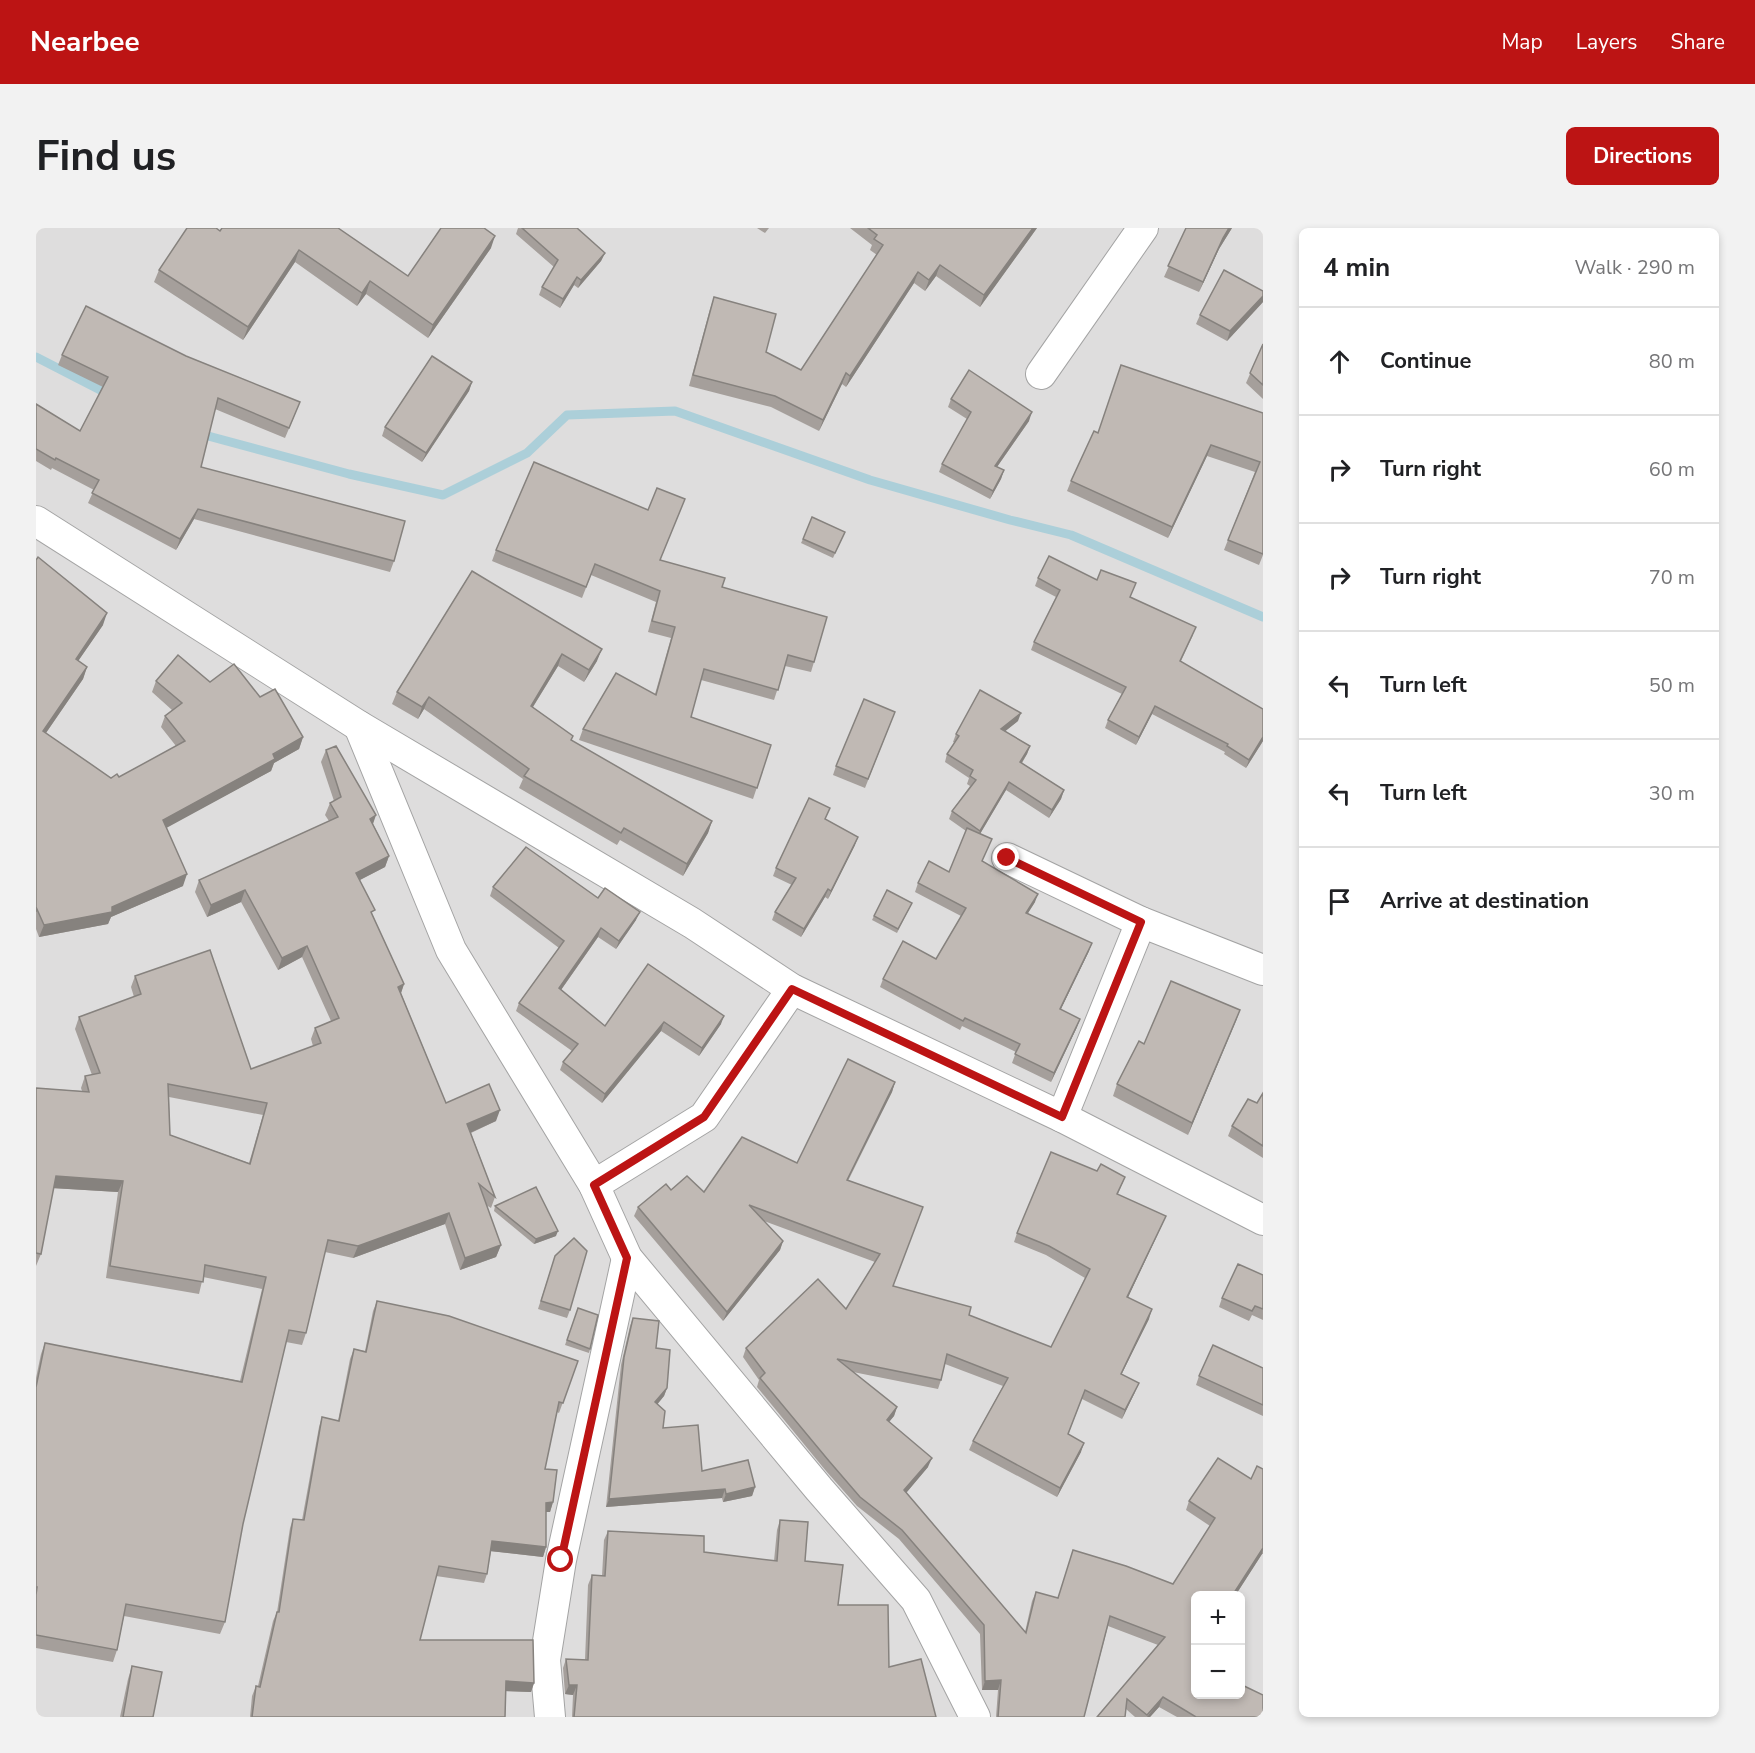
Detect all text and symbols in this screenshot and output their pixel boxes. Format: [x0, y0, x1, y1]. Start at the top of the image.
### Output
text: Nearbee [30, 23, 140, 61]
text: Map [1501, 28, 1543, 56]
text: Layers [1576, 28, 1637, 56]
text: Share [1670, 28, 1725, 56]
button: Directions [1566, 127, 1719, 185]
text: Find us [36, 128, 176, 185]
text: 4 min [1323, 250, 1390, 285]
text: Walk · 290 m [1575, 254, 1695, 281]
icon: ahead [1323, 345, 1356, 378]
text: Continue [1380, 346, 1471, 376]
text: 80 m [1649, 348, 1695, 375]
icon: right [1323, 453, 1356, 486]
text: Turn right [1380, 454, 1481, 484]
text: 60 m [1649, 456, 1695, 483]
icon: right [1323, 561, 1356, 594]
text: Turn right [1380, 562, 1481, 592]
text: 70 m [1649, 564, 1695, 591]
icon: left [1323, 669, 1356, 702]
text: Turn left [1380, 670, 1467, 700]
text: 50 m [1649, 672, 1695, 699]
icon: left [1323, 777, 1356, 810]
text: Turn left [1380, 778, 1467, 808]
text: 30 m [1649, 780, 1695, 807]
route end [993, 844, 1019, 870]
icon: arrive [1323, 885, 1356, 918]
text: Arrive at destination [1380, 886, 1589, 916]
route start [547, 1546, 573, 1572]
map controls [1191, 1591, 1245, 1699]
button: + [1191, 1591, 1245, 1645]
button: − [1191, 1645, 1245, 1699]

